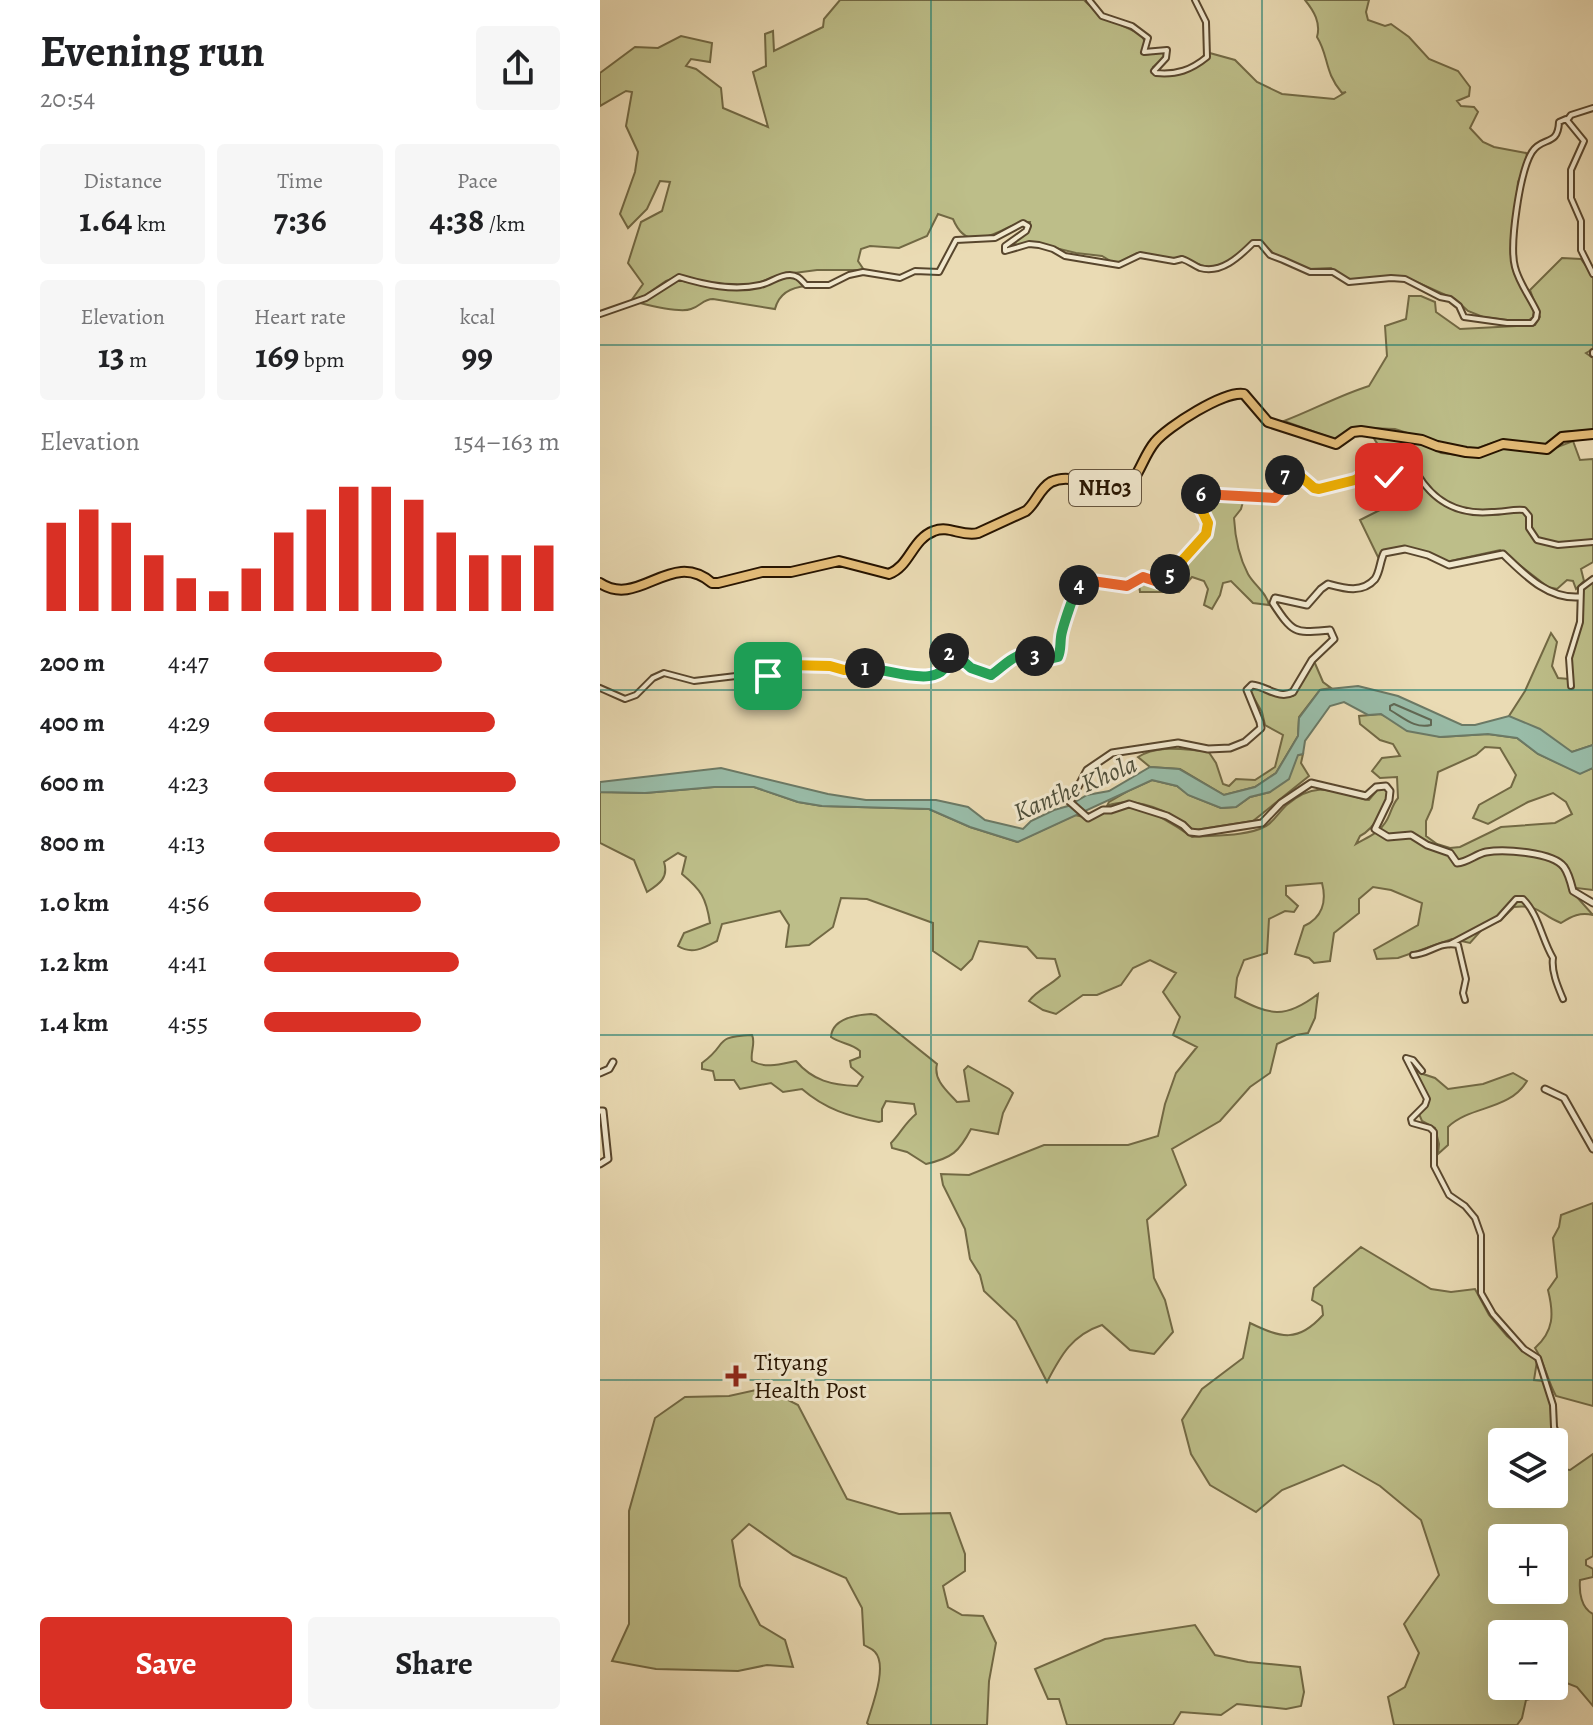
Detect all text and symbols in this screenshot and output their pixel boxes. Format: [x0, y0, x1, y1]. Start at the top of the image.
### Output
text: Evening run [40, 21, 265, 81]
button: share [476, 26, 560, 110]
text: 20:54 [40, 81, 95, 116]
text: Distance [83, 166, 162, 196]
text: Time [277, 166, 323, 196]
text: Pace [457, 166, 498, 196]
text: 1.64 [79, 196, 133, 243]
text: 7:36 [273, 196, 327, 243]
text: 4:38 [429, 196, 484, 243]
text: km [133, 209, 166, 239]
text: /km [484, 209, 525, 239]
text: Elevation [80, 302, 165, 332]
text: Heart rate [254, 302, 346, 332]
text: kcal [460, 302, 495, 332]
text: 13 [98, 332, 125, 379]
text: 169 [255, 332, 299, 379]
text: 99 [462, 332, 493, 379]
text: m [125, 345, 147, 375]
text: bpm [299, 345, 345, 375]
text: Elevation [40, 424, 140, 459]
text: 154–163 m [454, 424, 560, 459]
pin [1355, 443, 1423, 511]
pin: 7 [1265, 455, 1305, 495]
icon: check [1367, 455, 1411, 499]
text: 7 [1280, 460, 1290, 490]
road number: NH03 [1069, 470, 1141, 506]
pin: 6 [1181, 474, 1221, 514]
text: 6 [1196, 479, 1206, 509]
pin: 5 [1150, 554, 1190, 594]
text: 5 [1165, 559, 1175, 589]
pin: 4 [1059, 565, 1099, 605]
text: 4 [1074, 570, 1084, 600]
pin: 2 [929, 633, 969, 673]
pin: 3 [1015, 636, 1055, 676]
text: 2 [944, 638, 954, 668]
text: 3 [1030, 641, 1040, 671]
pin [734, 642, 802, 710]
text: 200 m [40, 645, 105, 680]
text: 4:47 [168, 645, 209, 680]
pin: 1 [845, 648, 885, 688]
text: 1 [861, 653, 869, 683]
icon: arrive [746, 654, 790, 698]
text: 400 m [40, 705, 105, 740]
text: 4:29 [168, 705, 210, 740]
water label: Kanthe Khola [1008, 746, 1142, 830]
text: 600 m [40, 765, 105, 800]
text: 4:23 [168, 765, 209, 800]
text: 800 m [40, 825, 105, 860]
text: 4:13 [168, 825, 206, 860]
text: 1.0 km [40, 885, 109, 920]
text: 4:56 [168, 885, 209, 920]
text: 1.2 km [40, 945, 109, 980]
text: 4:41 [168, 945, 207, 980]
text: 1.4 km [40, 1005, 108, 1040]
text: 4:55 [168, 1005, 208, 1040]
place label: Tityang Health Post [754, 1346, 867, 1406]
marker: Tityang Health Post [725, 1365, 747, 1387]
map controls [1488, 1428, 1568, 1700]
button: layers [1488, 1428, 1568, 1508]
button: + [1488, 1524, 1568, 1604]
button: Save [40, 1617, 292, 1709]
button: Share [308, 1617, 560, 1709]
button: − [1488, 1620, 1568, 1700]

